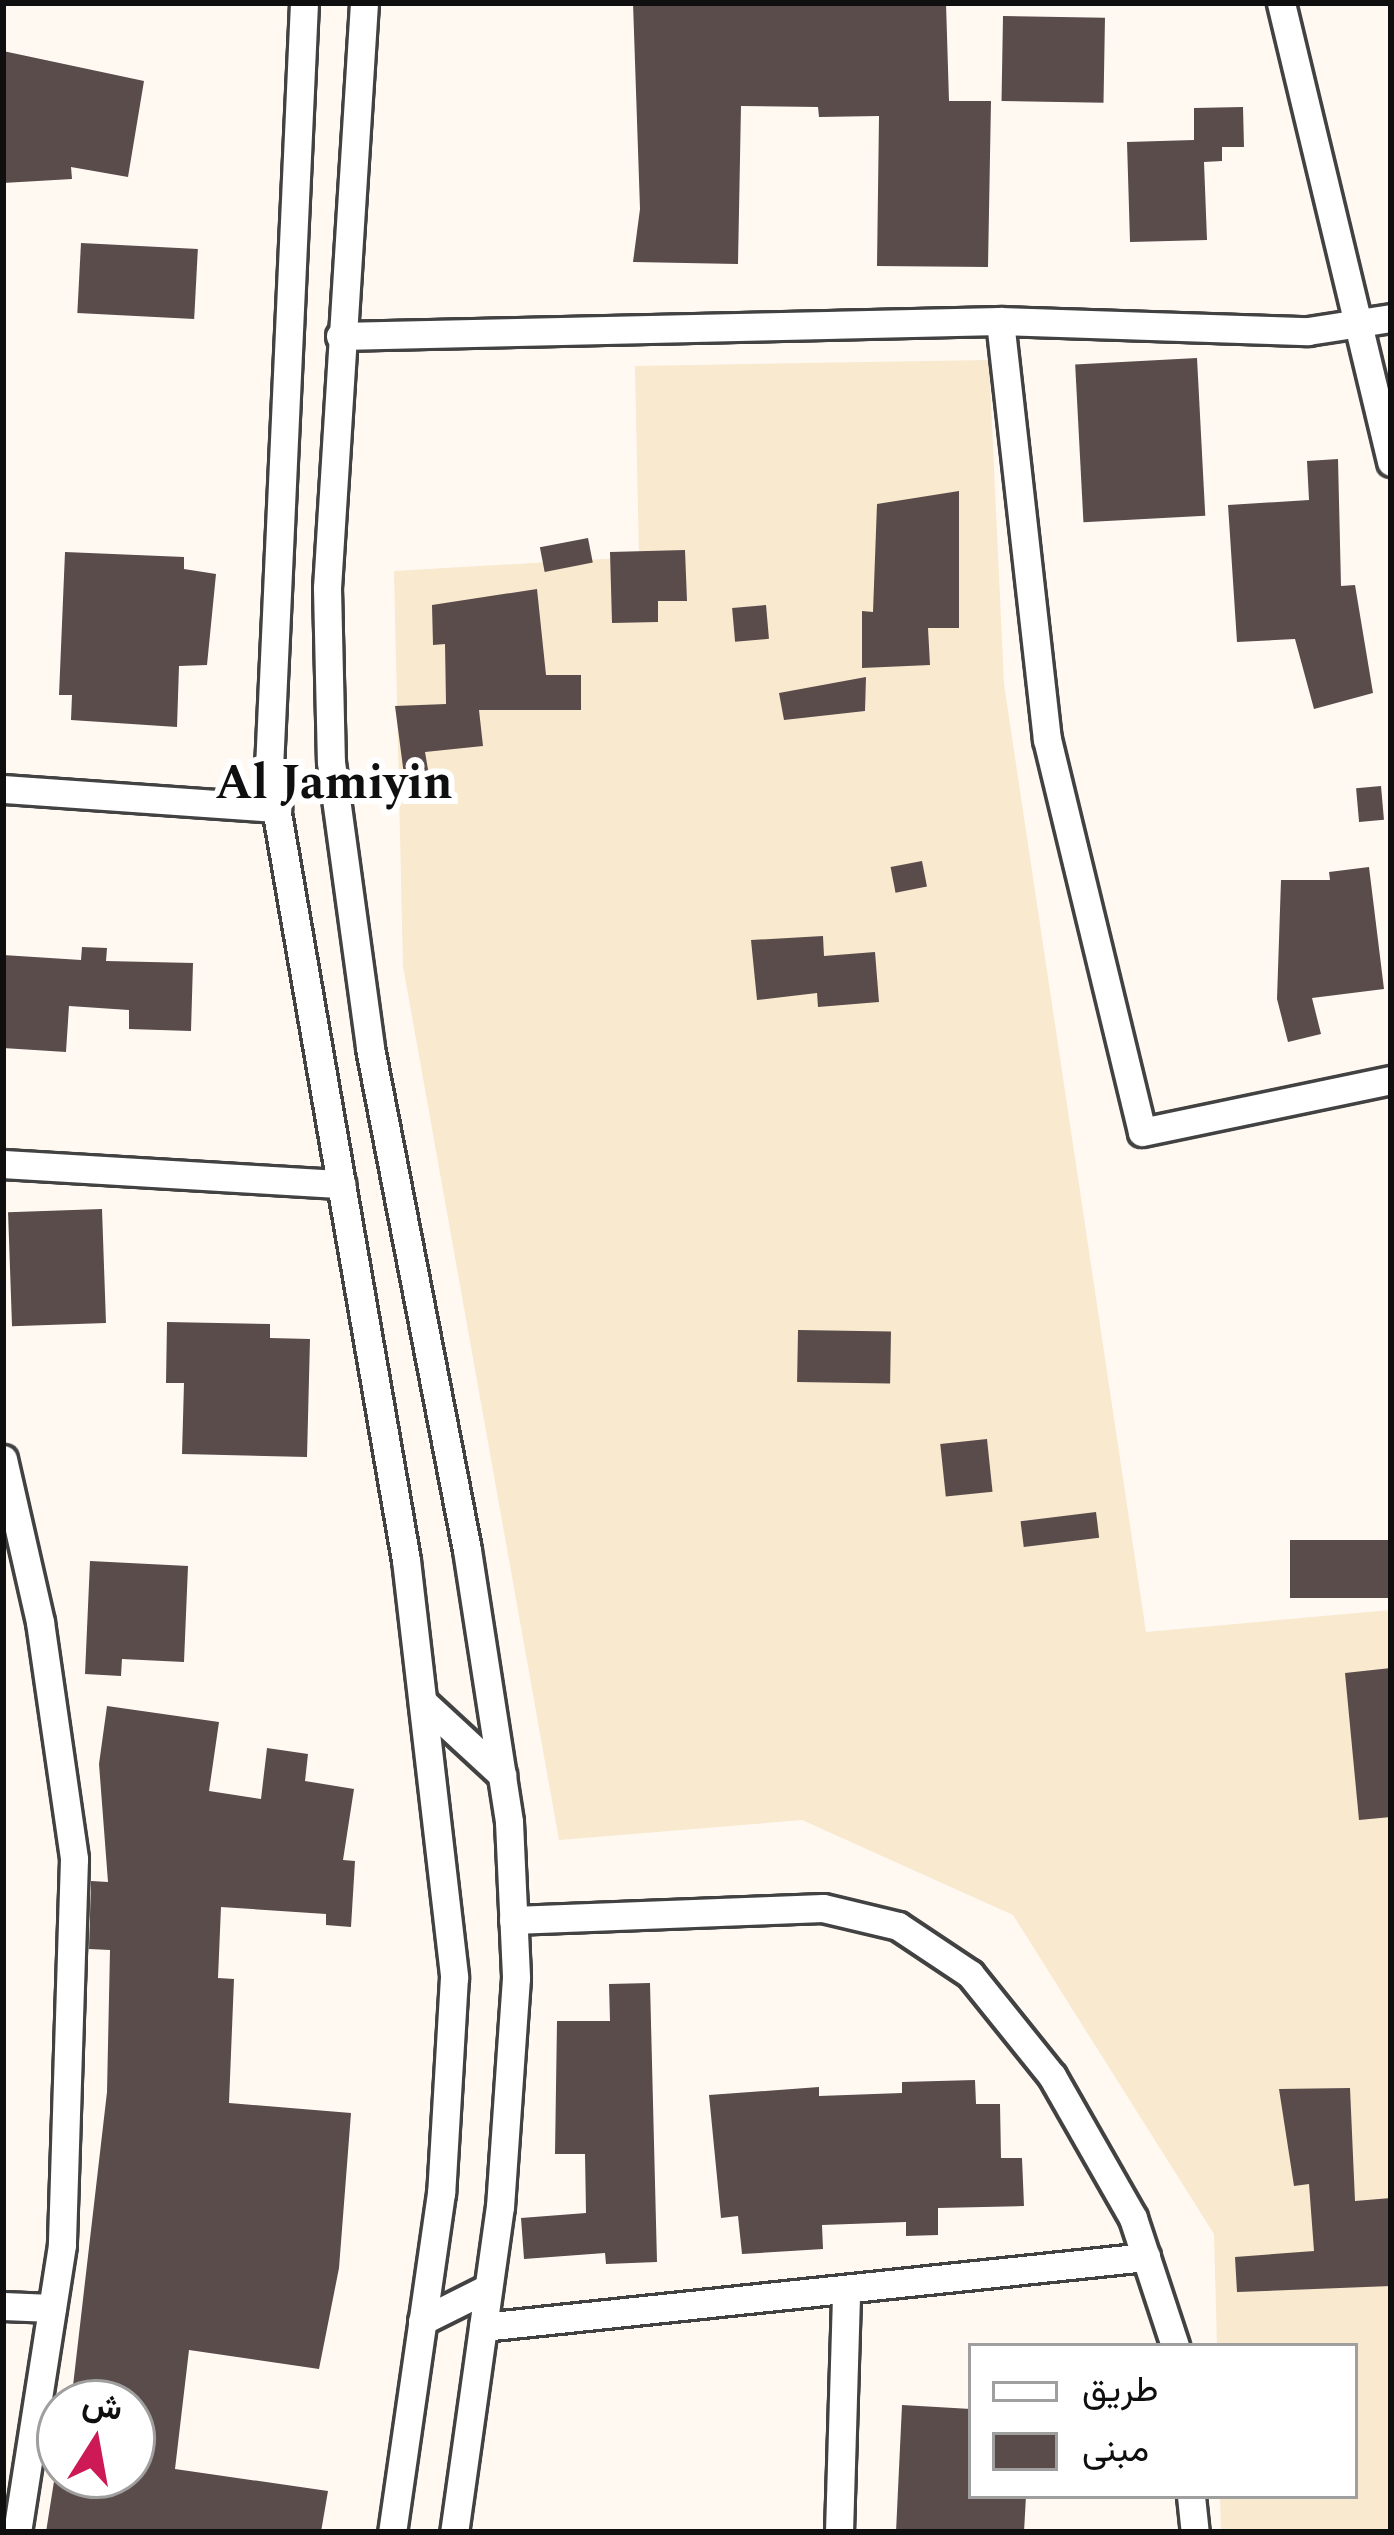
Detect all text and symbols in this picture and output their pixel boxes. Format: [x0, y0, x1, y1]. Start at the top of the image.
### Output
district label: Al Jamiyin [215, 755, 453, 813]
legend [968, 2343, 1358, 2499]
text: طريق [1082, 2363, 1158, 2418]
text: ش [78, 2378, 127, 2435]
north arrow [36, 2379, 156, 2499]
text: مبنى [1082, 2423, 1149, 2478]

